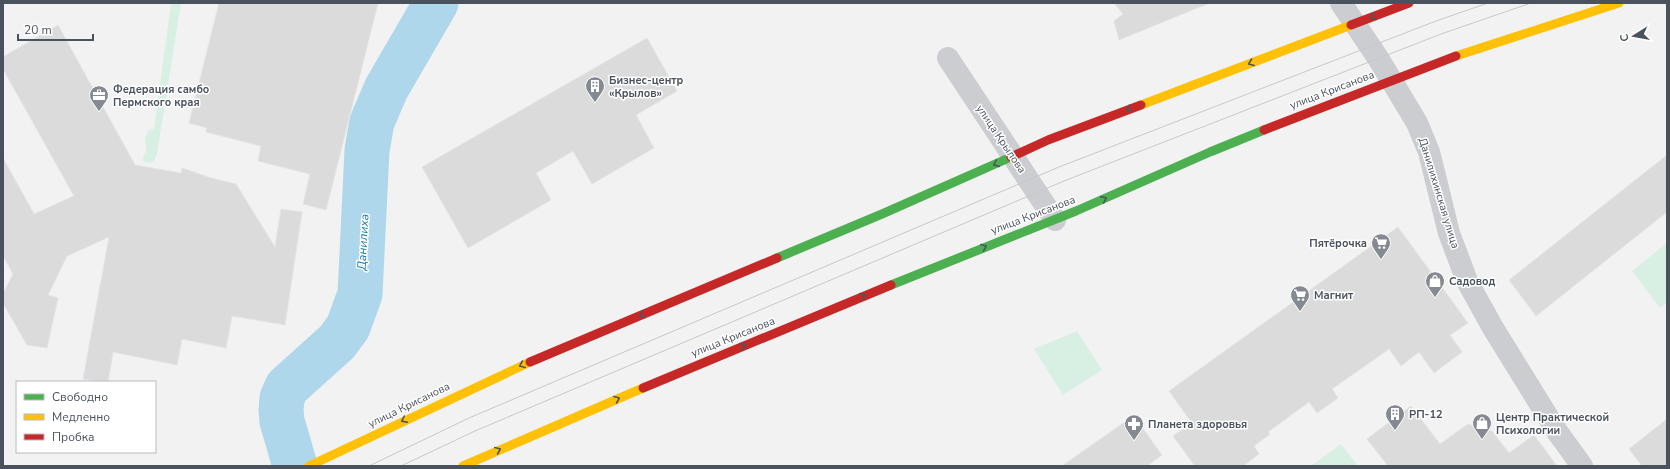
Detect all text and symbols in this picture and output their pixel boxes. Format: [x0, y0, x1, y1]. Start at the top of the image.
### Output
one-way arrow [1369, 13, 1376, 21]
scale bar [18, 16, 93, 42]
north arrow [1614, 16, 1654, 56]
text: 20 m [24, 22, 52, 38]
text: С [1616, 32, 1633, 43]
one-way arrow [1248, 58, 1255, 66]
street label: улица Крисанова [1288, 67, 1376, 113]
place label: Бизнес-центр «Крылов» [609, 73, 684, 101]
building icon: Бизнес-центр «Крылов» [584, 75, 606, 103]
place label: Федерация самбо Пермского края [113, 82, 209, 110]
office icon: Федерация самбо Пермского края [88, 84, 110, 112]
street label: улица Крылова [973, 102, 1030, 176]
one-way arrow [1126, 104, 1133, 112]
street label: Данилихинская улица [1415, 136, 1463, 250]
one-way arrow [993, 159, 1001, 167]
street label: улица Крисанова [989, 192, 1077, 238]
one-way arrow [1100, 196, 1108, 204]
water label: Данилиха [353, 213, 372, 272]
supermarket icon: Пятёрочка [1370, 232, 1392, 260]
place label: Пятёрочка [1309, 236, 1367, 251]
one-way arrow [980, 244, 987, 252]
shop icon: Садовод [1424, 270, 1446, 298]
place label: Садовод [1449, 274, 1496, 289]
supermarket icon: Магнит [1289, 284, 1311, 312]
place label: Магнит [1314, 288, 1354, 303]
one-way arrow [860, 293, 867, 301]
one-way arrow [638, 310, 646, 318]
street label: улица Крисанова [689, 313, 777, 361]
one-way arrow [740, 342, 747, 350]
one-way arrow [518, 361, 525, 369]
street label: улица Крисанова [366, 379, 452, 431]
legend [16, 381, 156, 453]
text: Свободно [52, 389, 108, 405]
one-way arrow [614, 395, 621, 403]
building icon: РП-12 [1384, 403, 1406, 431]
place label: РП-12 [1409, 407, 1443, 422]
text: Медленно [52, 409, 110, 425]
place label: Центр Практической Психологии [1496, 410, 1609, 438]
shop icon: Центр Практической Психологии [1471, 412, 1493, 440]
pharmacy icon: Планета здоровья [1123, 413, 1145, 441]
one-way arrow [401, 415, 408, 423]
place label: Планета здоровья [1148, 417, 1247, 432]
text: Пробка [52, 429, 95, 445]
one-way arrow [494, 446, 501, 454]

